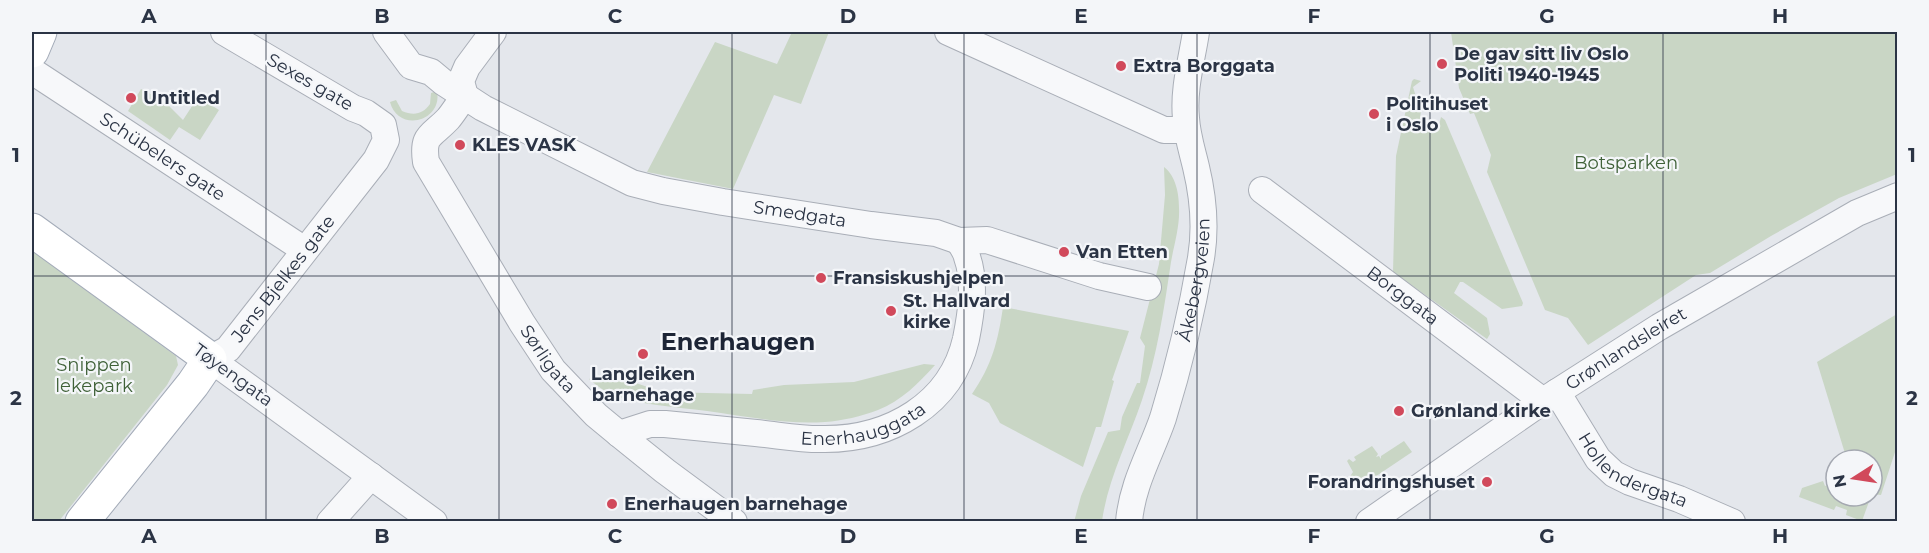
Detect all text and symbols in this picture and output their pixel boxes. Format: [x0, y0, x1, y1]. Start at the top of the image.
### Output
text: A [140, 4, 157, 28]
text: B [374, 4, 390, 28]
text: C [608, 4, 623, 28]
text: D [840, 4, 856, 28]
text: E [1074, 4, 1088, 28]
text: F [1308, 4, 1321, 28]
text: G [1539, 4, 1555, 28]
text: H [1772, 4, 1788, 28]
place label: De gav sitt liv Oslo Politi 1940-1945 [1454, 43, 1629, 86]
street label: Sexes gate [263, 48, 357, 116]
place label: Extra Borggata [1133, 55, 1275, 77]
marker: De gav sitt liv Oslo Politi 1940-1945 [1435, 57, 1449, 71]
marker: Extra Borggata [1114, 59, 1128, 73]
place label: Untitled [143, 87, 220, 109]
marker: Untitled [124, 91, 138, 105]
place label: Politihuset i Oslo [1386, 93, 1489, 136]
street label: Schübelers gate [95, 107, 229, 206]
marker: Politihuset i Oslo [1367, 107, 1381, 121]
place label: KLES VASK [472, 134, 577, 156]
marker: KLES VASK [453, 138, 467, 152]
text: 1 [12, 143, 20, 167]
text: 1 [1908, 143, 1916, 167]
park label: Botsparken [1574, 152, 1678, 174]
street label: Smedgata [752, 196, 848, 232]
street label: Jens Bjelkes gate [226, 211, 340, 347]
street label: Åkebergveien [1172, 218, 1215, 344]
place label: Van Etten [1075, 241, 1168, 263]
marker: Van Etten [1057, 245, 1071, 259]
street label: Borggata [1362, 261, 1443, 330]
place label: Fransiskushjelpen [833, 267, 1004, 289]
marker: Fransiskushjelpen [814, 271, 828, 285]
place label: St. Hallvard kirke [903, 290, 1010, 333]
street label: Grønlandsleiret [1561, 303, 1690, 395]
marker: St. Hallvard kirke [884, 304, 898, 318]
street label: Sørligata [515, 321, 580, 398]
district label: Enerhaugen [661, 327, 815, 356]
street label: Tøyengata [189, 339, 277, 411]
marker: Langleiken barnehage [636, 347, 650, 361]
park label: Snippen lekepark [55, 354, 133, 397]
place label: Langleiken barnehage [591, 363, 695, 406]
text: 2 [10, 386, 22, 410]
text: 2 [1906, 386, 1918, 410]
street label: Enerhauggata [800, 398, 930, 450]
place label: Grønland kirke [1411, 400, 1551, 422]
marker: Grønland kirke [1392, 404, 1406, 418]
street label: Hollendergata [1573, 428, 1691, 512]
north arrow [1824, 448, 1884, 508]
place label: Forandringshuset [1307, 471, 1475, 493]
text: N [1829, 473, 1850, 489]
marker: Forandringshuset [1480, 475, 1494, 489]
place label: Enerhaugen barnehage [624, 493, 848, 515]
marker: Enerhaugen barnehage [605, 497, 619, 511]
text: A [140, 524, 157, 548]
text: B [374, 524, 390, 548]
text: C [608, 524, 623, 548]
text: D [840, 524, 856, 548]
text: E [1074, 524, 1088, 548]
text: F [1308, 524, 1321, 548]
text: G [1539, 524, 1555, 548]
text: H [1772, 524, 1788, 548]

